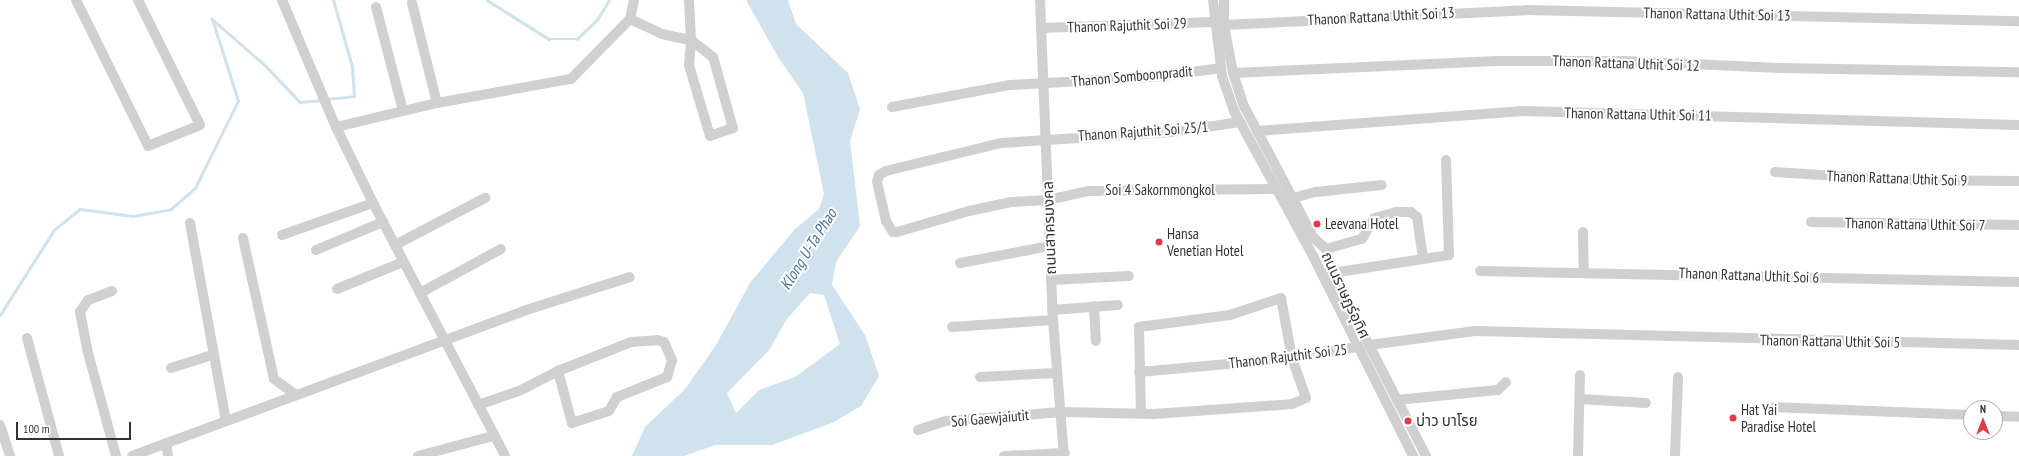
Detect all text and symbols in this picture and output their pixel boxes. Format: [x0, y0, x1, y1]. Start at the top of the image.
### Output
street label: Thanon Rattana Uthit Soi 13 [1307, 3, 1455, 29]
street label: Thanon Rattana Uthit Soi 13 [1643, 4, 1791, 24]
street label: Thanon Rajuthit Soi 29 [1067, 14, 1187, 36]
street label: Thanon Rattana Uthit Soi 12 [1552, 51, 1700, 75]
street label: Thanon Somboonpradit [1071, 62, 1193, 90]
street label: Thanon Rattana Uthit Soi 11 [1564, 104, 1712, 124]
street label: Thanon Rajuthit Soi 25/1 [1077, 117, 1209, 145]
street label: Thanon Rattana Uthit Soi 9 [1826, 167, 1968, 189]
street label: ถนนสาครมงคล [1038, 181, 1060, 275]
street label: Soi 4 Sakornmongkol [1105, 181, 1215, 199]
water label: Klong U-Ta Phao [776, 205, 840, 293]
street label: Thanon Rattana Uthit Soi 7 [1845, 214, 1985, 234]
place label: Leevana Hotel [1325, 215, 1398, 233]
marker: Leevana Hotel [1312, 219, 1322, 229]
place label: Hansa Venetian Hotel [1167, 224, 1244, 259]
marker: Hansa Venetian Hotel [1154, 237, 1164, 247]
street label: ถนนราษฏร์อุทิศ [1318, 249, 1374, 341]
street label: Thanon Rattana Uthit Soi 6 [1678, 264, 1820, 286]
street label: Thanon Rattana Uthit Soi 5 [1760, 331, 1900, 351]
street label: Thanon Rajuthit Soi 25 [1228, 340, 1348, 372]
place label: Hat Yai Paradise Hotel [1741, 400, 1816, 435]
north arrow [1963, 400, 2003, 440]
text: N [1980, 402, 1986, 416]
street label: Soi Gaewjaiutit [950, 406, 1030, 430]
place label: บ่าว บาโรย [1416, 412, 1478, 430]
marker: Hat Yai Paradise Hotel [1728, 413, 1738, 423]
scale bar [18, 414, 133, 440]
marker: บ่าว บาโรย [1403, 416, 1413, 426]
text: 100 m [23, 421, 50, 436]

